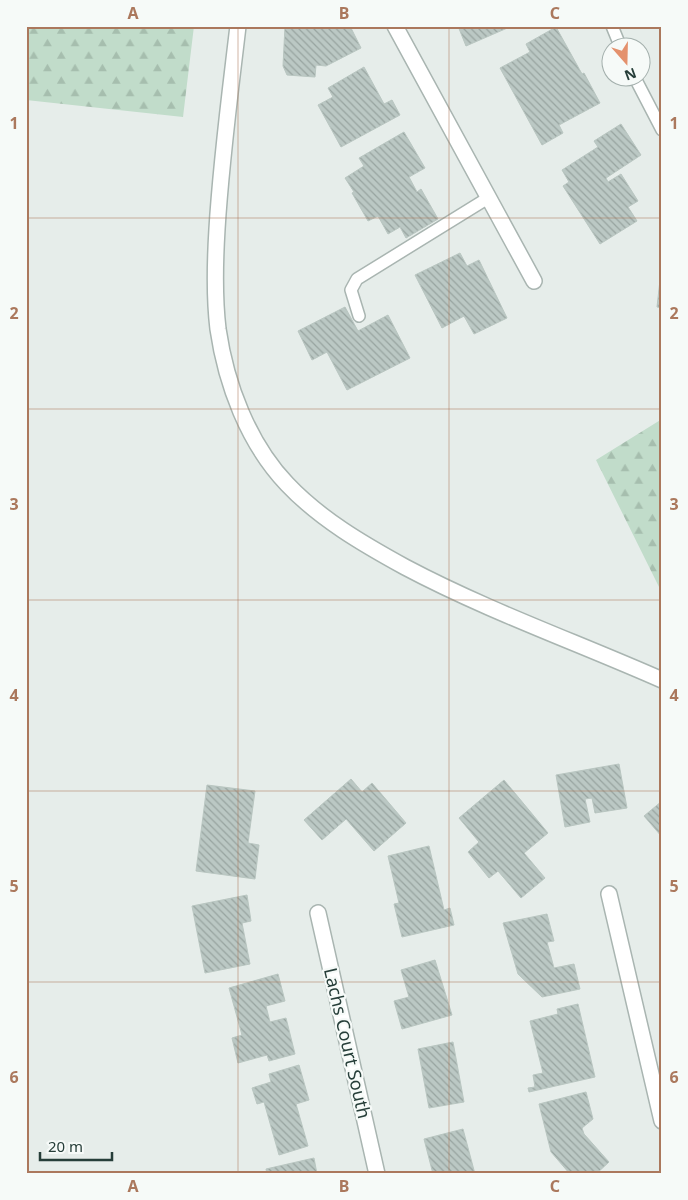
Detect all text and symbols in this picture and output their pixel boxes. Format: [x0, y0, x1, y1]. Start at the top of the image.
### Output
text: A [127, 2, 139, 24]
text: B [339, 2, 349, 24]
text: C [550, 2, 560, 24]
north arrow [600, 38, 650, 88]
text: N [622, 64, 639, 86]
text: 1 [9, 112, 19, 134]
text: 1 [669, 112, 679, 134]
text: 2 [9, 302, 19, 324]
text: 2 [669, 302, 679, 324]
text: 3 [9, 493, 19, 515]
text: 3 [669, 493, 679, 515]
text: 4 [9, 684, 19, 706]
text: 4 [669, 684, 679, 706]
text: 5 [9, 875, 19, 897]
text: 5 [669, 875, 679, 897]
street label: Lachs Court South [319, 965, 377, 1121]
text: 6 [9, 1066, 19, 1088]
text: 6 [669, 1066, 679, 1088]
scale bar [40, 1130, 112, 1162]
text: 20 m [48, 1136, 83, 1156]
text: A [127, 1175, 139, 1197]
text: B [339, 1175, 349, 1197]
text: C [550, 1175, 560, 1197]

